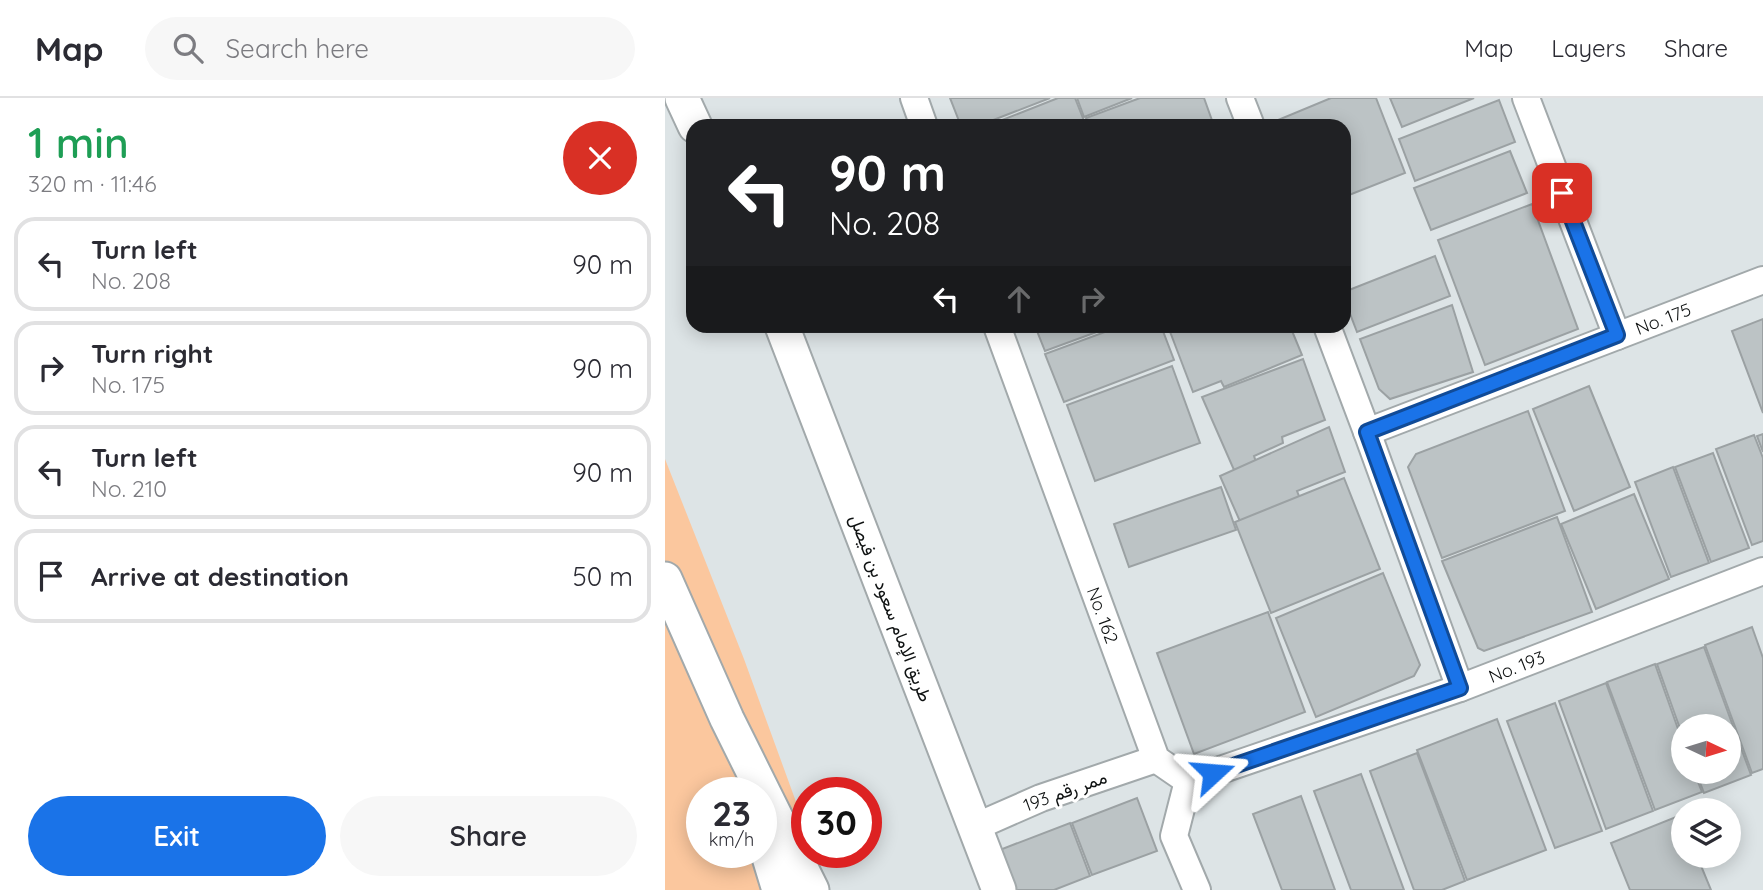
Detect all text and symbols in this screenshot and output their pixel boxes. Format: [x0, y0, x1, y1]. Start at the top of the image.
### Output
search box [145, 17, 635, 80]
text: Map [35, 28, 103, 69]
icon: search [169, 29, 207, 67]
text: Search here [225, 32, 369, 65]
text: Map [1464, 33, 1513, 63]
text: Layers [1551, 33, 1626, 63]
text: Share [1664, 33, 1728, 63]
text: 1 min [28, 116, 129, 169]
button: close [563, 121, 637, 195]
text: 90 m [829, 142, 946, 203]
icon: left [714, 147, 805, 238]
pin [1532, 163, 1592, 223]
text: 320 m · 11:46 [28, 169, 157, 198]
icon: arrive [1543, 174, 1581, 212]
text: No. 208 [829, 203, 940, 243]
text: Turn left [91, 233, 198, 266]
icon: left [32, 245, 70, 283]
text: 90 m [572, 248, 633, 281]
text: No. 208 [91, 266, 171, 295]
icon: left [927, 280, 965, 318]
icon: ahead [1000, 280, 1038, 318]
icon: right [1073, 280, 1111, 318]
street label: No. 175 [1632, 297, 1694, 340]
text: Turn right [91, 337, 213, 370]
icon: right [32, 349, 70, 387]
text: 90 m [572, 352, 633, 385]
text: No. 175 [91, 370, 165, 399]
text: Turn left [91, 441, 198, 474]
icon: left [32, 453, 70, 491]
text: 90 m [572, 456, 633, 489]
text: No. 210 [91, 474, 167, 503]
street label: طريق الإمام سعود بن فيصل [844, 511, 937, 705]
icon: arrive [32, 557, 70, 595]
text: Arrive at destination [91, 560, 349, 593]
text: 50 m [573, 560, 633, 593]
street label: No. 162 [1082, 584, 1124, 647]
street label: No. 193 [1485, 645, 1548, 687]
north arrow [1671, 714, 1741, 784]
map controls [1671, 714, 1741, 868]
position arrow [1176, 736, 1250, 810]
street label: ممر رقم 193 [1020, 765, 1110, 818]
speed limit sign: 30 [791, 777, 882, 868]
text: 23 [712, 791, 751, 835]
button: Exit [28, 796, 326, 876]
button: Share [340, 796, 637, 876]
button: layers [1671, 798, 1741, 868]
text: km/h [709, 828, 754, 851]

